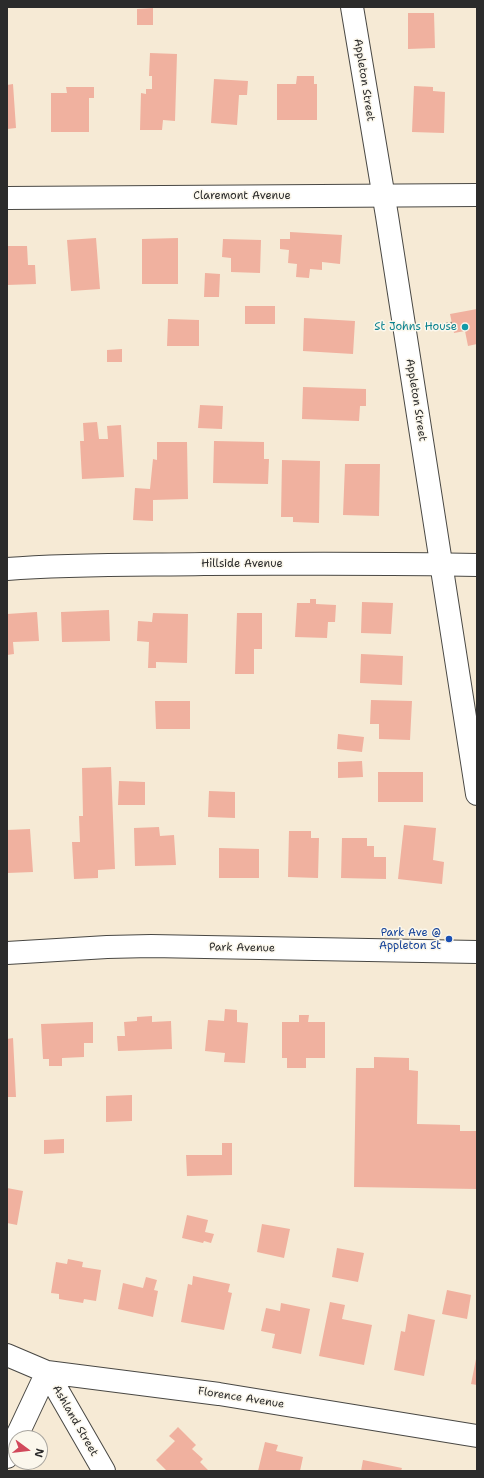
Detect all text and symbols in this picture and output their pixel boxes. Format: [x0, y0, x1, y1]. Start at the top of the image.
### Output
street label: Appleton Street [351, 38, 377, 122]
street label: Claremont Avenue [193, 189, 291, 203]
place label: St Johns House [374, 320, 457, 334]
marker: St Johns House [460, 322, 470, 332]
street label: Appleton Street [403, 358, 429, 442]
street label: Hillside Avenue [201, 557, 283, 571]
place label: Park Ave @ Appleton St [379, 926, 441, 952]
marker: Park Ave @ Appleton St [444, 934, 454, 944]
street label: Park Avenue [209, 941, 275, 955]
street label: Ashland Street [49, 1383, 101, 1459]
street label: Florence Avenue [197, 1385, 285, 1411]
north arrow [8, 1430, 48, 1470]
text: N [31, 1447, 47, 1459]

